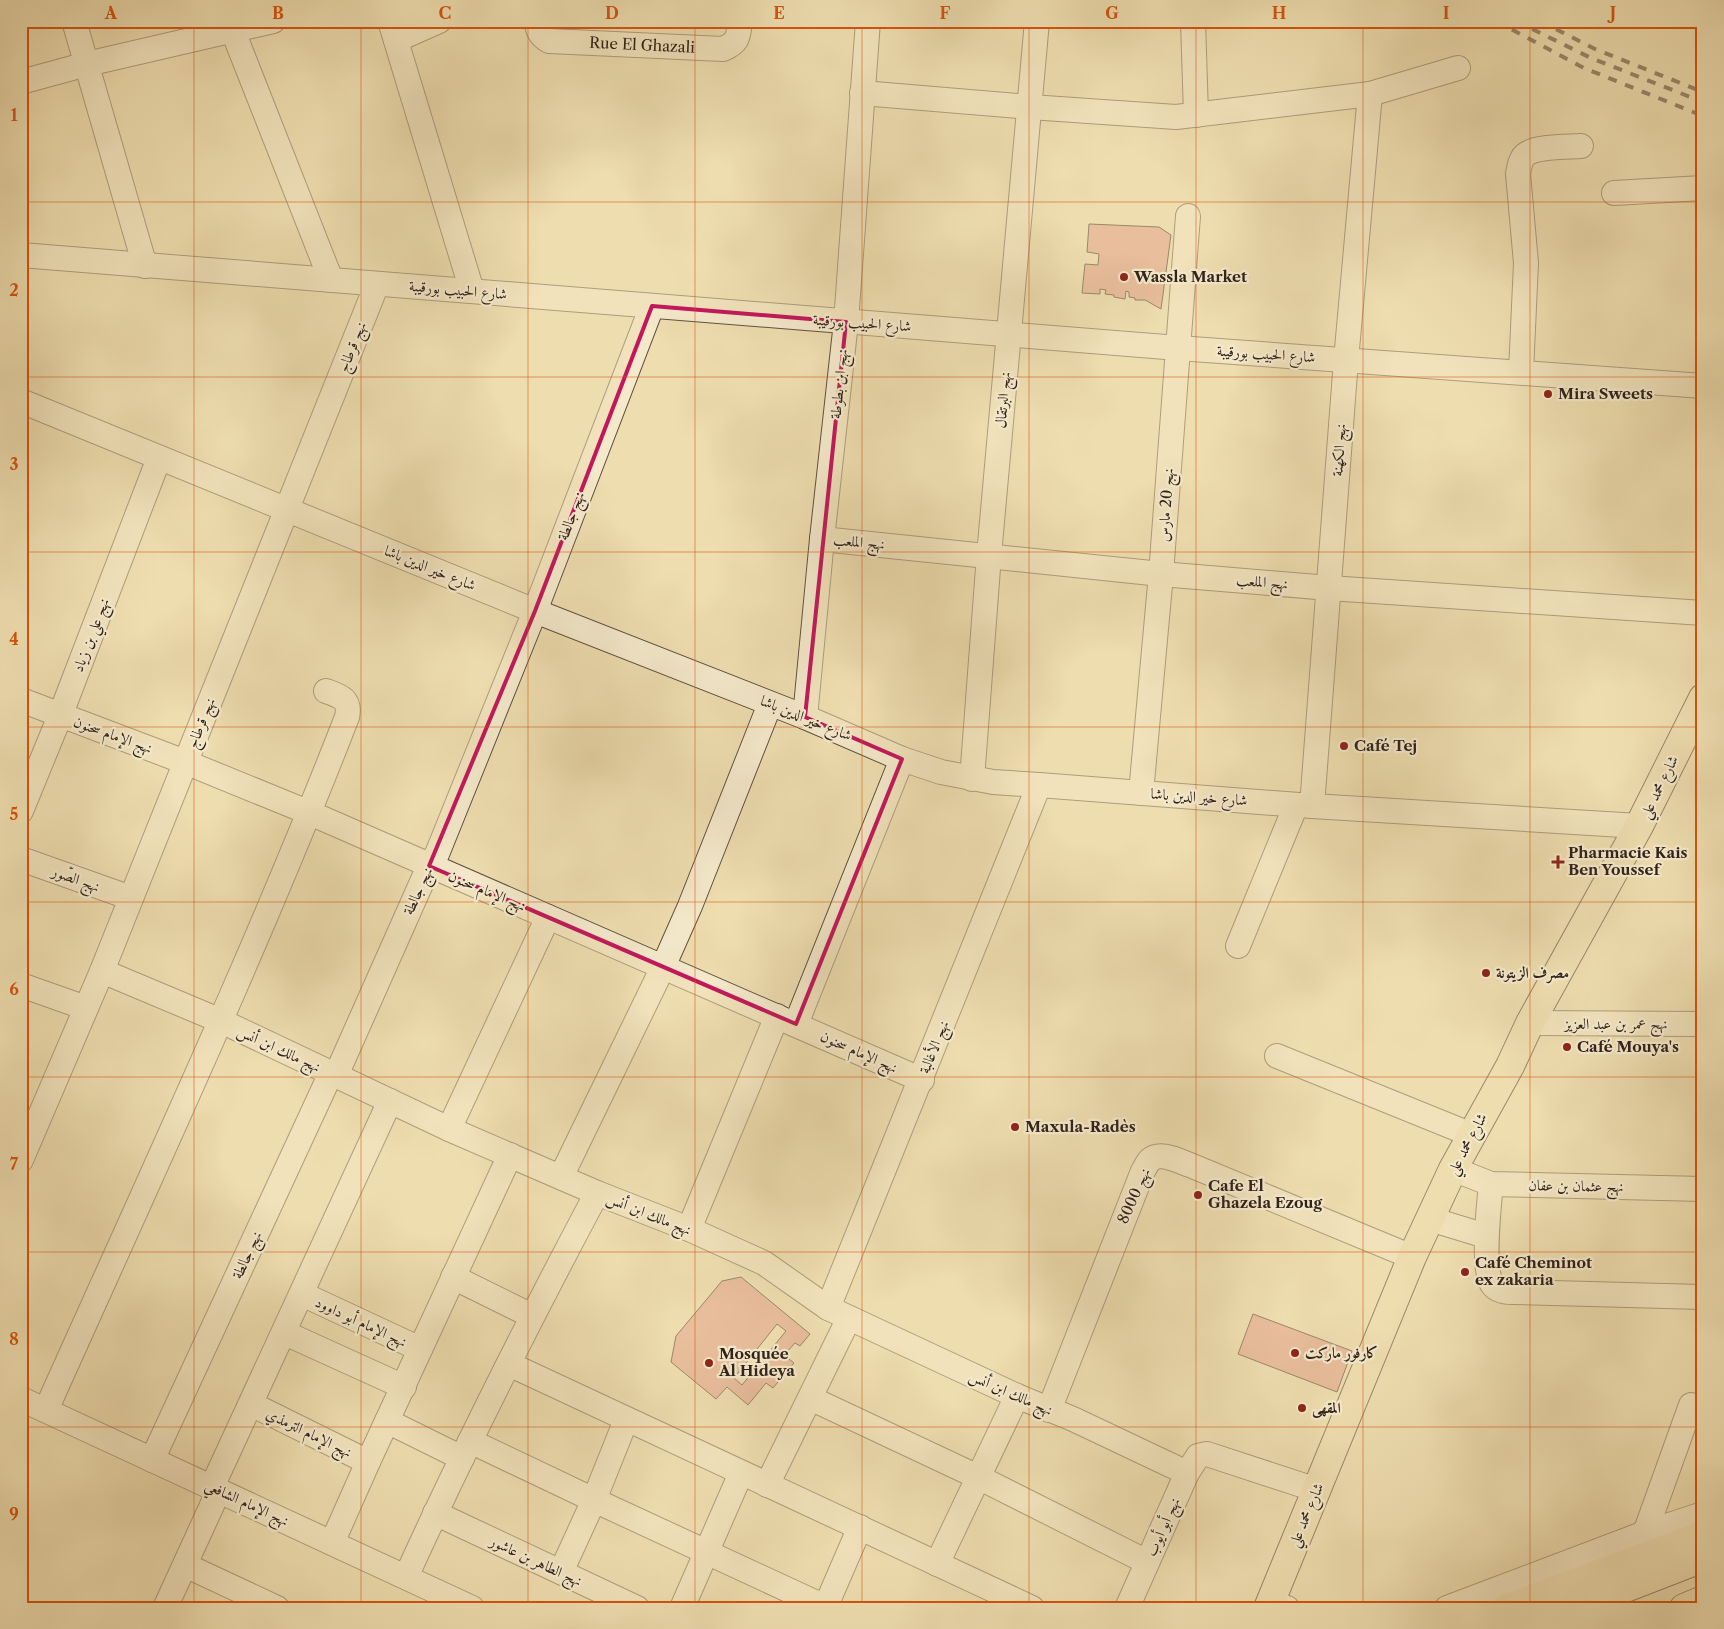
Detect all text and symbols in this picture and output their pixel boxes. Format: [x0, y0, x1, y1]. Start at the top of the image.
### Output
text: A [104, 3, 118, 23]
text: B [272, 3, 284, 23]
text: C [439, 3, 451, 23]
text: D [605, 3, 619, 23]
text: E [773, 3, 785, 23]
text: F [940, 3, 951, 23]
text: G [1105, 3, 1119, 23]
text: H [1272, 3, 1286, 23]
text: I [1443, 3, 1450, 23]
text: J [1607, 3, 1616, 23]
street label: Rue El Ghazali [589, 33, 696, 57]
text: 1 [10, 105, 18, 125]
place label: Wassla Market [1133, 267, 1247, 286]
marker: Wassla Market [1118, 271, 1130, 283]
street label: شارع الحبيب بورقيبة [408, 276, 508, 307]
text: 2 [9, 280, 19, 300]
street label: شارع الحبيب بورقيبة [812, 310, 912, 339]
street label: نهج قرطاج [333, 319, 375, 377]
street label: شارع الحبيب بورقيبة [1216, 341, 1316, 370]
street label: نهج ابن بطوطة [825, 348, 857, 421]
street label: نهج البرتقال [991, 371, 1019, 429]
place label: Mira Sweets [1558, 384, 1653, 403]
marker: Mira Sweets [1542, 388, 1554, 400]
street label: نهج الكهنة [1327, 423, 1355, 477]
text: 3 [9, 454, 19, 474]
street label: نهج 20 مارس [1153, 467, 1183, 543]
street label: نهج جالطة [553, 489, 593, 545]
street label: نهج الملعب [832, 529, 886, 559]
street label: شارع خير الدين باشا [380, 541, 479, 598]
street label: نهج الملعب [1235, 570, 1289, 598]
street label: نهج علي بن زياد [68, 595, 118, 676]
text: 4 [9, 629, 19, 649]
street label: شارع خير الدين باشا [756, 691, 855, 748]
street label: نهج قرطاج [182, 695, 224, 753]
street label: نهج الإمام سحنون [70, 712, 155, 762]
place label: Café Tej [1354, 736, 1417, 755]
marker: Café Tej [1338, 740, 1350, 752]
street label: شارع محمد علي [1635, 752, 1686, 824]
street label: شارع خير الدين باشا [1150, 784, 1248, 813]
text: 5 [10, 804, 19, 824]
place label: Pharmacie Kais Ben Youssef [1568, 843, 1688, 879]
marker: Pharmacie Kais Ben Youssef [1552, 856, 1564, 868]
street label: نهج الصّور [46, 860, 103, 901]
street label: نهج جالطة [398, 864, 441, 920]
street label: نهج الإمام سحنون [444, 866, 529, 920]
place label: مصرف الزيتونة [1496, 963, 1569, 984]
marker: مصرف الزيتونة [1480, 967, 1492, 979]
text: 6 [9, 979, 19, 999]
street label: نهج عمر بن عبد العزيز [1562, 1014, 1668, 1038]
street label: نهج الأغالبة [913, 1017, 957, 1078]
street label: نهج مالك ابن أنس [233, 1020, 324, 1081]
street label: نهج الإمام سحنون [816, 1026, 901, 1082]
place label: Café Mouya's [1577, 1037, 1679, 1056]
marker: Café Mouya's [1561, 1041, 1573, 1053]
street label: شارع محمد علي [1442, 1109, 1495, 1181]
place label: Maxula-Radès [1025, 1117, 1136, 1136]
marker: Maxula-Radès [1009, 1121, 1021, 1133]
text: 7 [10, 1154, 19, 1174]
street label: نهج 8000 [1113, 1165, 1159, 1229]
street label: نهج عثمان بن عفان [1528, 1175, 1624, 1201]
place label: Cafe El Ghazela Ezoug [1208, 1176, 1322, 1212]
street label: نهج مالك ابن أنس [602, 1187, 695, 1244]
marker: Cafe El Ghazela Ezoug [1192, 1189, 1204, 1201]
street label: نهج جالطة [227, 1228, 270, 1284]
place label: Café Cheminot ex zakaria [1475, 1253, 1592, 1289]
marker: Café Cheminot ex zakaria [1459, 1266, 1471, 1278]
street label: نهج الإمام أبو داوود [310, 1291, 410, 1356]
text: 8 [9, 1329, 19, 1349]
place label: كارفور ماركت [1305, 1343, 1378, 1362]
place label: Mosquée Al Hideya [718, 1344, 795, 1380]
marker: كارفور ماركت [1289, 1347, 1301, 1359]
marker: Mosquée Al Hideya [703, 1357, 715, 1369]
street label: نهج مالك ابن أنس [964, 1365, 1056, 1424]
place label: المقهى [1312, 1398, 1341, 1418]
marker: المقهى [1296, 1402, 1308, 1414]
street label: نهج الإمام الترمذي [261, 1404, 355, 1466]
street label: نهج الإمام الشافعي [200, 1475, 292, 1535]
street label: شارع محمد علي [1284, 1480, 1332, 1552]
street label: نهج أبو أيوب [1140, 1494, 1189, 1561]
text: 9 [9, 1504, 19, 1524]
street label: نهج الطاهر بن عاشور [483, 1530, 585, 1595]

